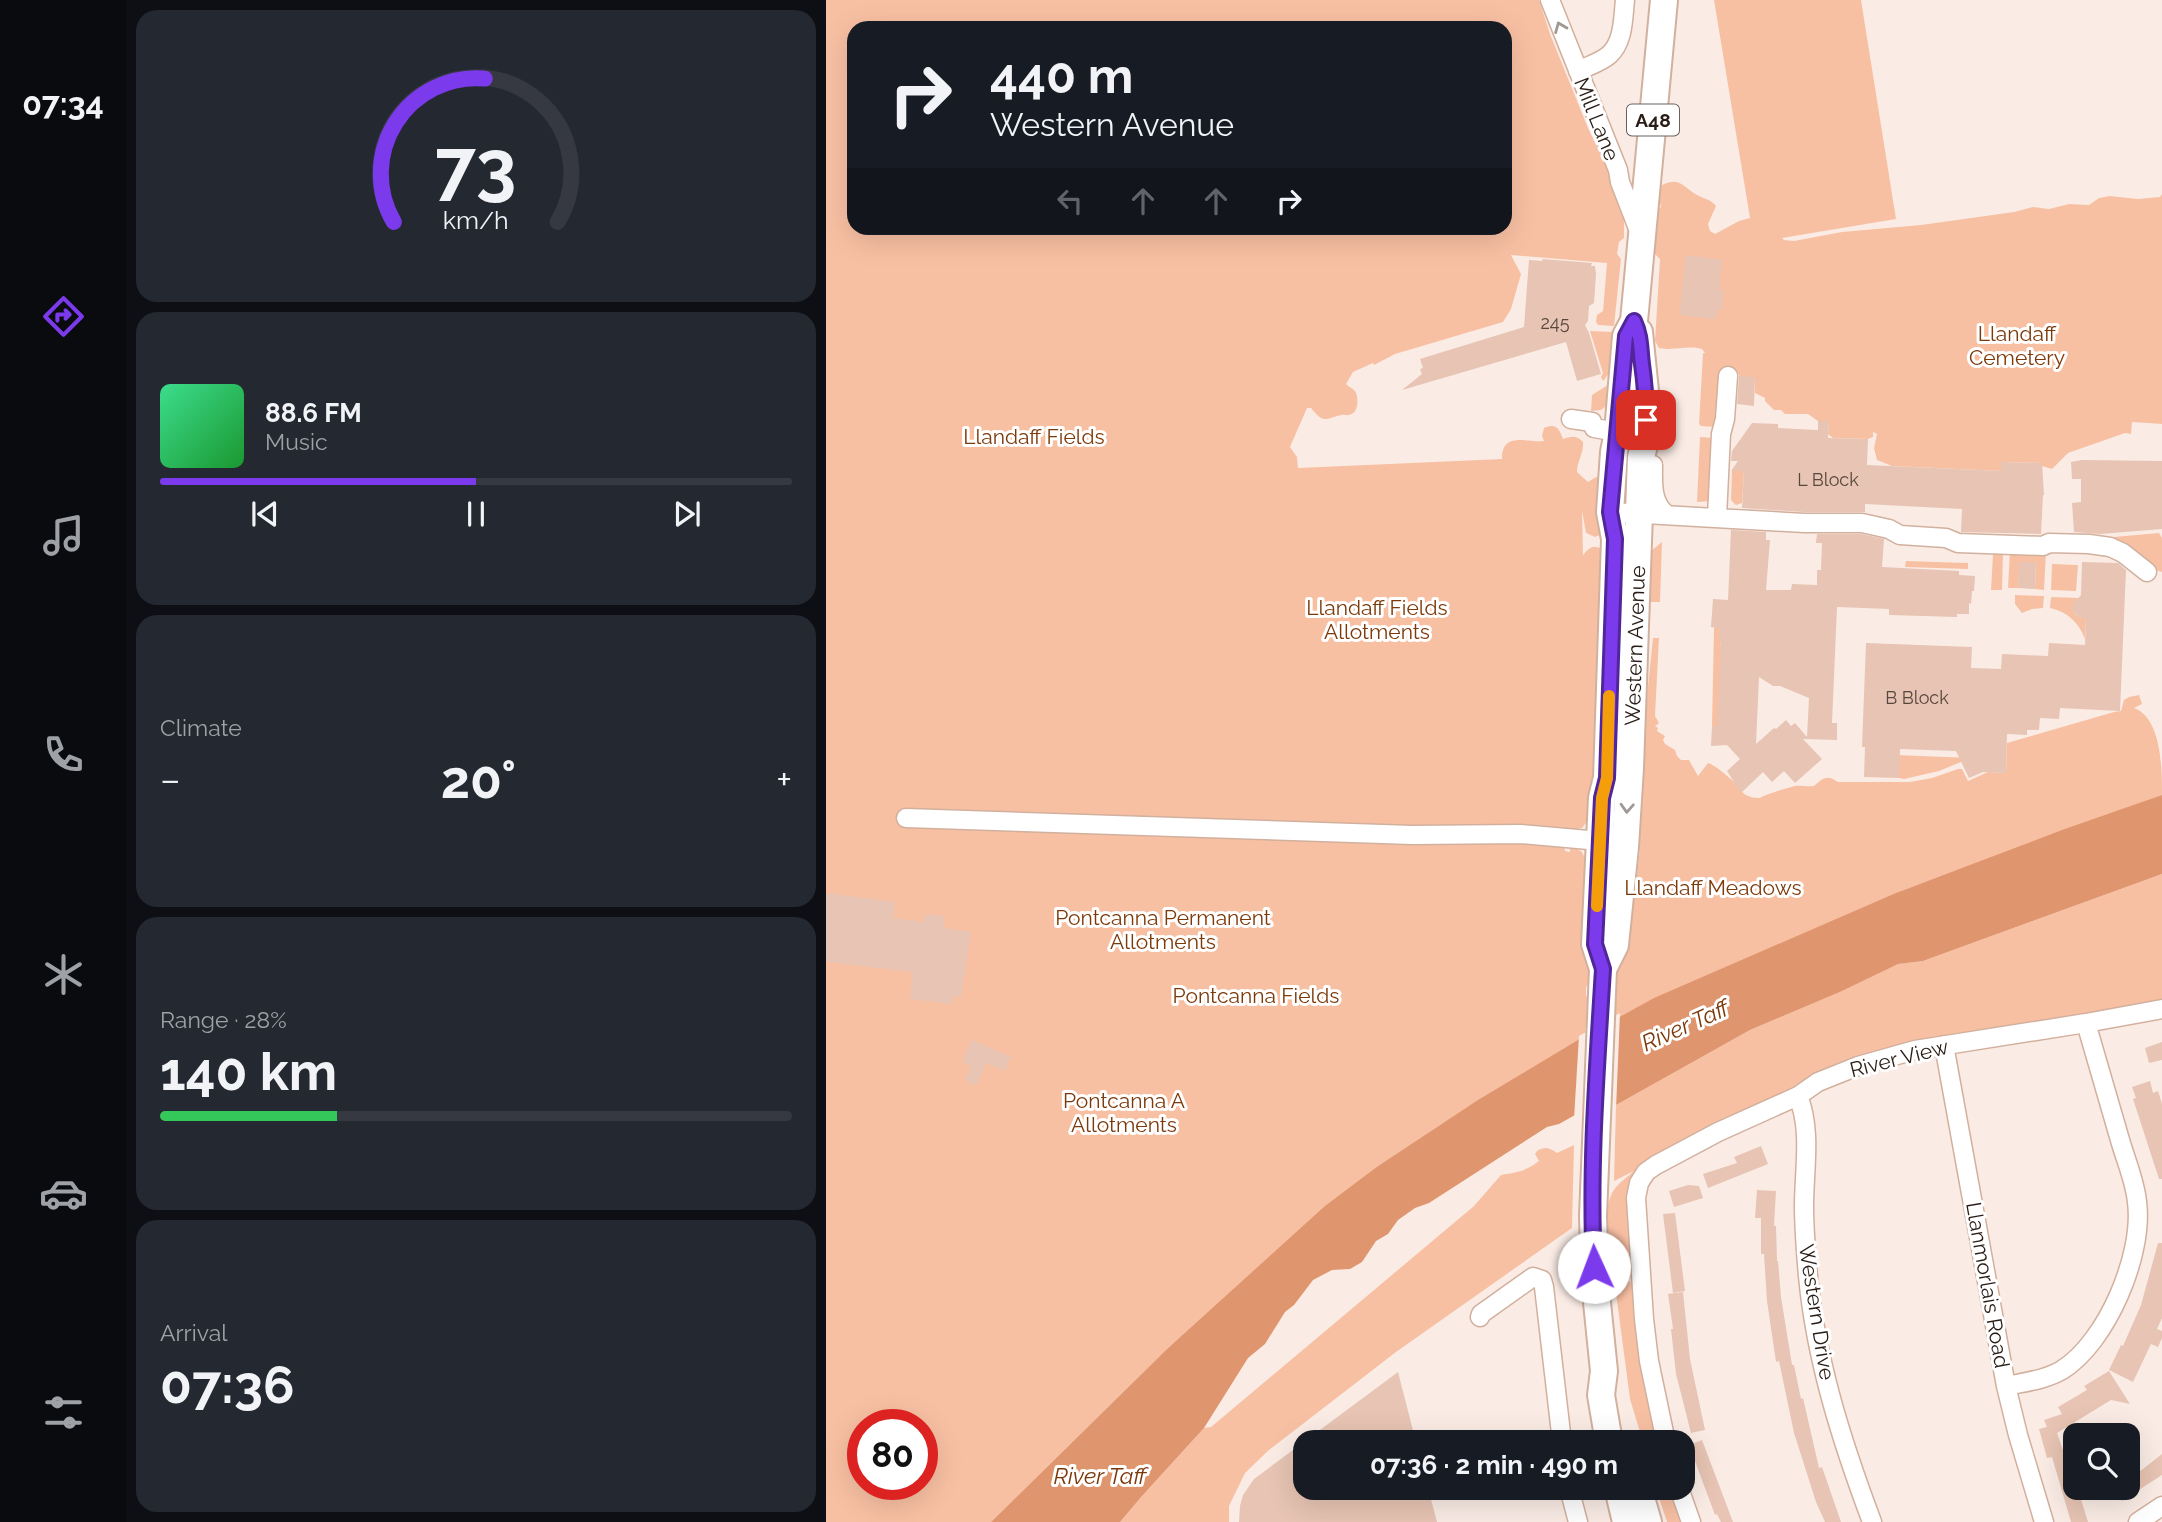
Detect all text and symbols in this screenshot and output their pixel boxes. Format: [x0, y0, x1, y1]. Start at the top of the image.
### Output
one-way arrow [1555, 22, 1569, 34]
text: 440 m [990, 47, 1133, 104]
icon: right [875, 49, 966, 140]
street label: Mill Lane [1569, 74, 1625, 164]
text: 07:34 [22, 85, 104, 122]
road number: A48 [1627, 104, 1679, 136]
text: Western Avenue [990, 106, 1234, 143]
text: 73 [435, 125, 517, 210]
icon: left [1051, 182, 1089, 220]
icon: ahead [1124, 182, 1162, 220]
icon: ahead [1197, 182, 1235, 220]
icon: right [1270, 182, 1308, 220]
text: km/h [443, 205, 509, 235]
icon: directions [39, 292, 88, 341]
house number: 245 [1540, 312, 1570, 333]
park label: Llandaff Cemetery [1969, 321, 2065, 370]
pin [1616, 390, 1676, 450]
text: 88.6 FM [265, 398, 362, 428]
icon: arrive [1627, 401, 1665, 439]
park label: Llandaff Fields [963, 424, 1105, 449]
text: Music [265, 428, 328, 455]
house number: L Block [1797, 469, 1859, 490]
icon: previous [246, 495, 284, 533]
icon: pause [457, 495, 495, 533]
icon: next [668, 495, 706, 533]
icon: music [39, 511, 88, 560]
street label: Western Avenue [1619, 565, 1650, 726]
park label: Llandaff Fields Allotments [1306, 595, 1448, 644]
house number: B Block [1885, 687, 1949, 708]
text: Climate [160, 714, 242, 741]
icon: phone [39, 730, 88, 779]
text: 20° [441, 749, 516, 810]
text: − [160, 757, 180, 802]
text: + [776, 757, 792, 802]
one-way arrow [1620, 802, 1635, 813]
park label: Llandaff Meadows [1624, 875, 1802, 900]
park label: Pontcanna Permanent Allotments [1055, 905, 1271, 954]
icon: climate [39, 950, 88, 999]
park label: Pontcanna Fields [1173, 983, 1339, 1008]
water label: River Taff [1637, 993, 1736, 1056]
text: Range · 28% [160, 1006, 287, 1033]
street label: River View [1847, 1034, 1951, 1082]
text: 140 km [160, 1041, 337, 1102]
park label: Pontcanna A Allotments [1063, 1088, 1185, 1137]
icon: car [39, 1169, 88, 1218]
street label: Llanmorlais Road [1961, 1200, 2015, 1370]
position arrow [1557, 1230, 1631, 1304]
street label: Western Drive [1794, 1242, 1840, 1382]
text: Arrival [160, 1319, 227, 1346]
text: 07:36 [160, 1354, 295, 1415]
icon: filters [39, 1388, 88, 1437]
speed limit sign: 80 [847, 1409, 938, 1500]
map controls [2063, 1423, 2140, 1500]
button: search [2063, 1423, 2140, 1500]
text: 07:36 · 2 min · 490 m [1370, 1450, 1618, 1480]
water label: River Taff [1054, 1462, 1149, 1489]

